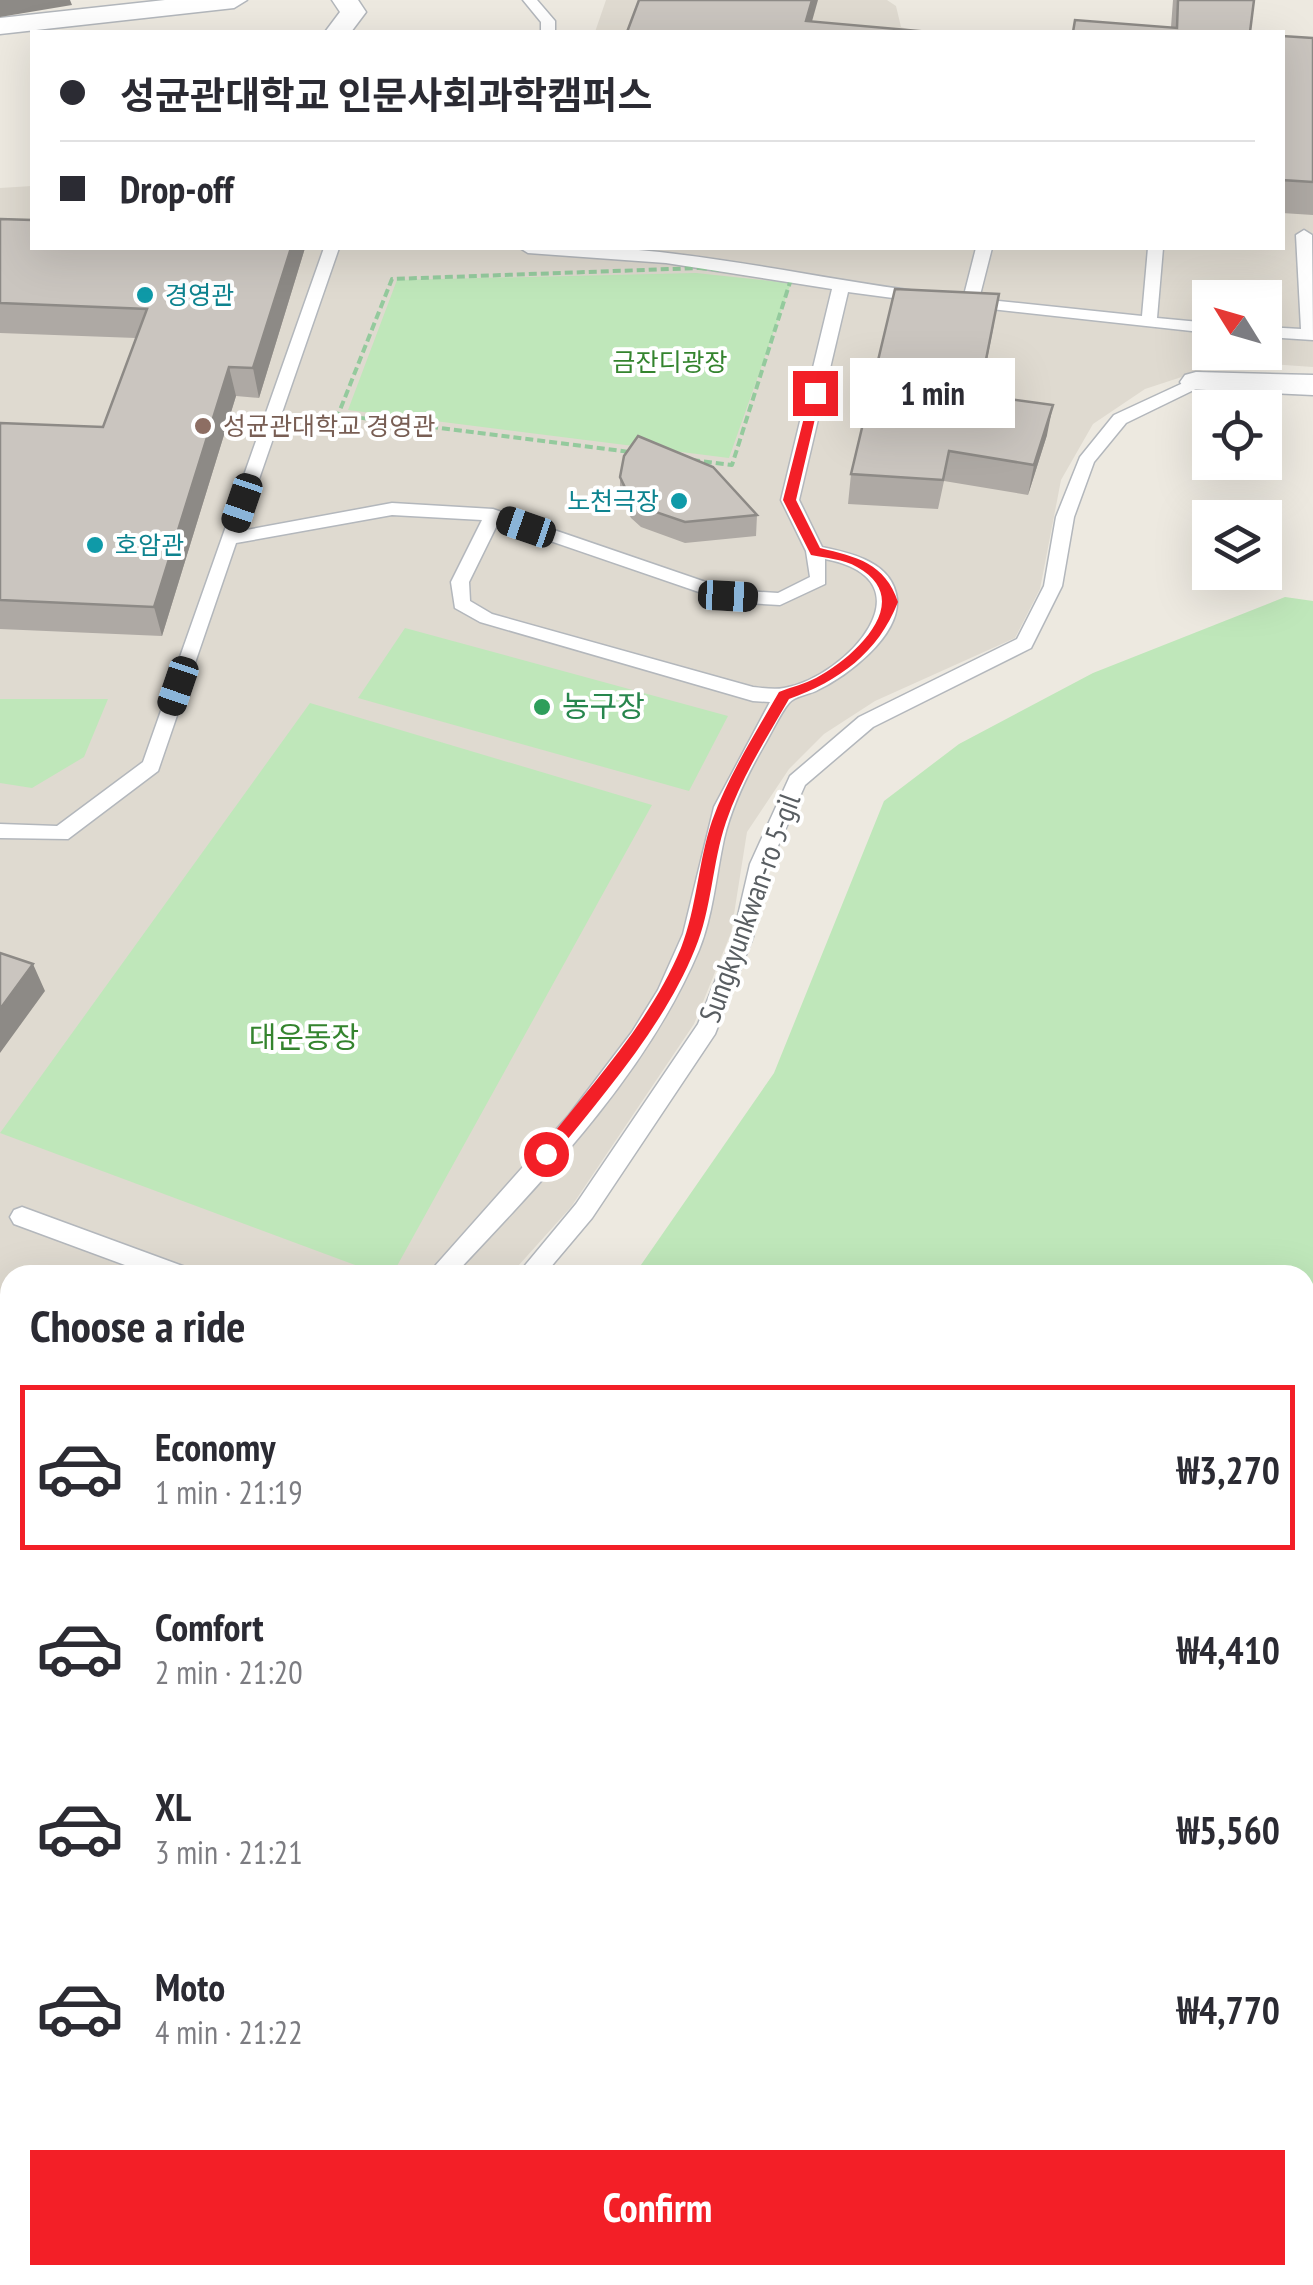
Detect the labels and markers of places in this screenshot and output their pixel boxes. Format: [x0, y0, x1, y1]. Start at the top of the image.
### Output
place label: 경영관 [165, 279, 234, 311]
marker: 경영관 [134, 284, 156, 306]
place label: 성균관대학교 경영관 [223, 410, 435, 442]
marker: 성균관대학교 경영관 [192, 415, 214, 437]
place label: 노천극장 [567, 485, 659, 517]
marker: 노천극장 [668, 490, 690, 512]
place label: 호암관 [115, 529, 184, 561]
marker: 호암관 [84, 534, 106, 556]
place label: 농구장 [562, 686, 645, 725]
marker: 농구장 [531, 696, 553, 718]

